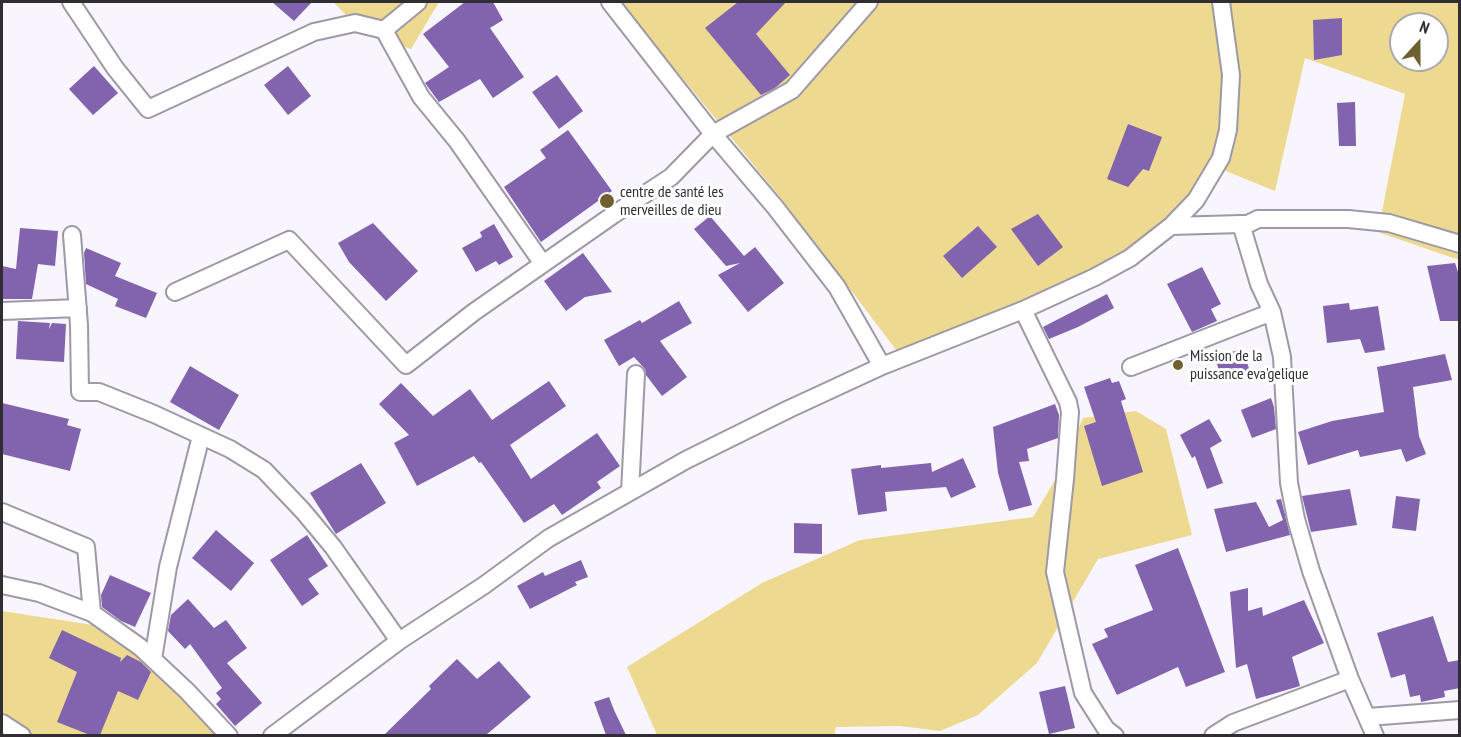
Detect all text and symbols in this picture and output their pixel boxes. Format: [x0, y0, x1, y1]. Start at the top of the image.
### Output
north arrow [1389, 12, 1449, 72]
text: N [1417, 16, 1432, 38]
place label: centre de santé les merveilles de dieu [620, 182, 724, 220]
marker: centre de santé les merveilles de dieu [598, 192, 616, 210]
place label: Mission de la puissance eva'gelique [1190, 346, 1309, 384]
marker: Mission de la puissance eva'gelique [1171, 358, 1185, 372]

